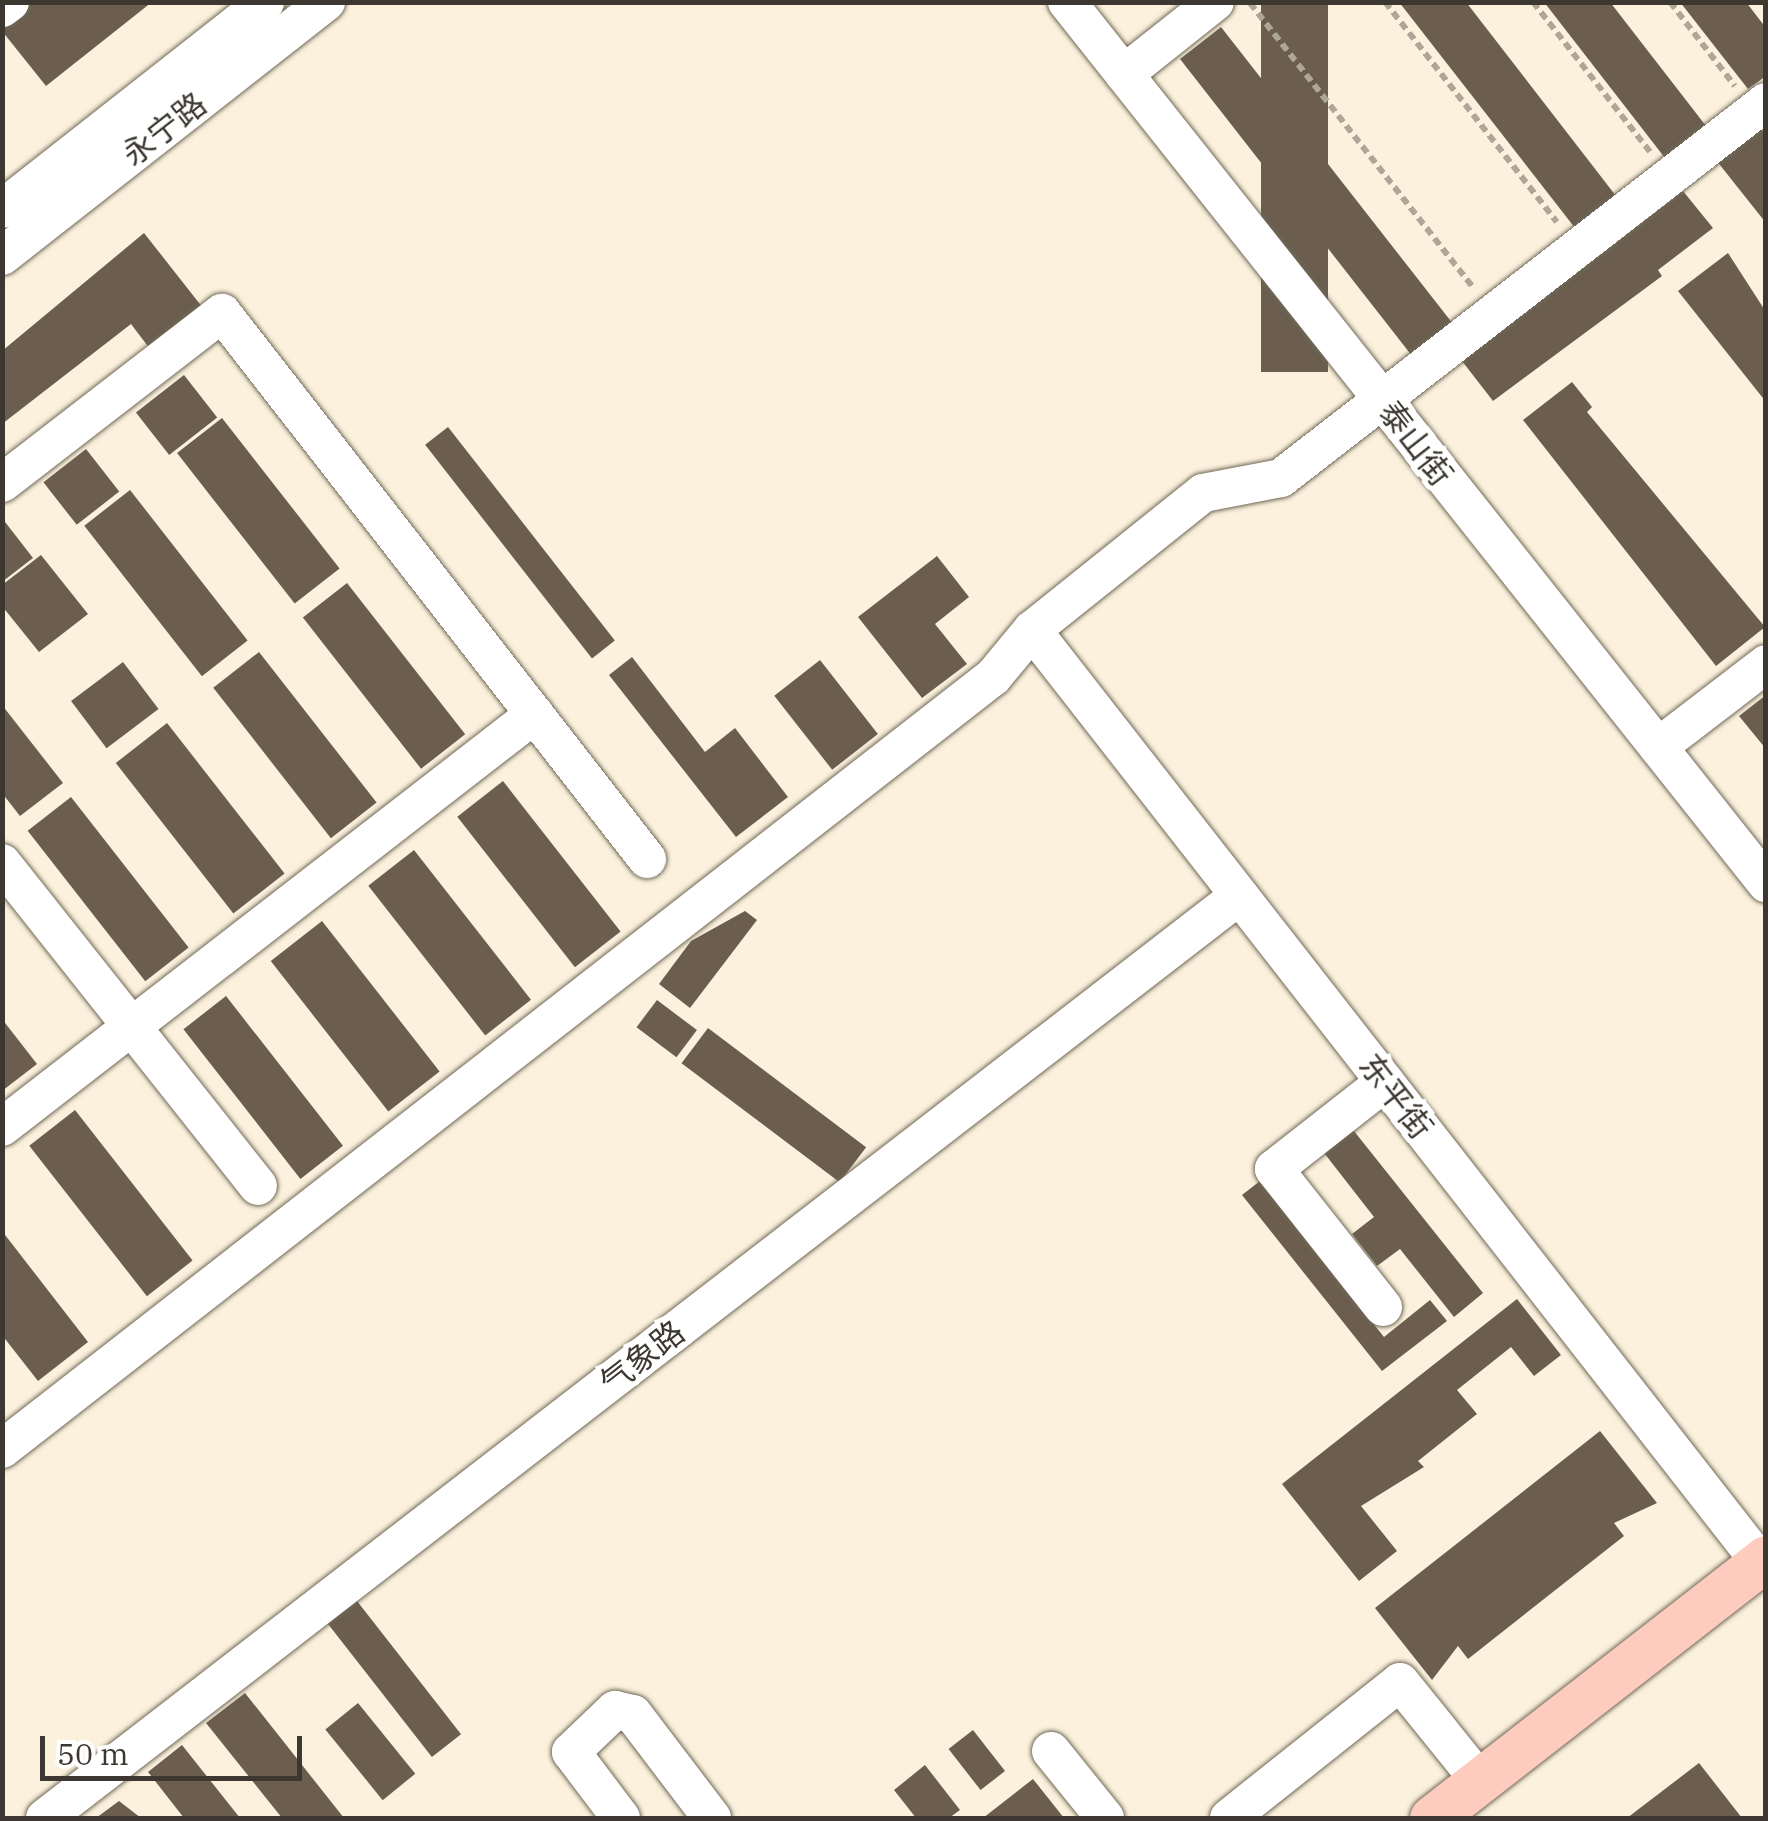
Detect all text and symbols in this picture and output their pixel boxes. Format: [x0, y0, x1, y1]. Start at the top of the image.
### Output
street label: 永宁路 [114, 84, 214, 174]
street label: 泰山街 [1371, 393, 1461, 493]
street label: 东平街 [1351, 1046, 1441, 1146]
street label: 气象路 [592, 1312, 692, 1402]
scale bar [45, 1716, 308, 1778]
text: 50 m [57, 1734, 129, 1773]

